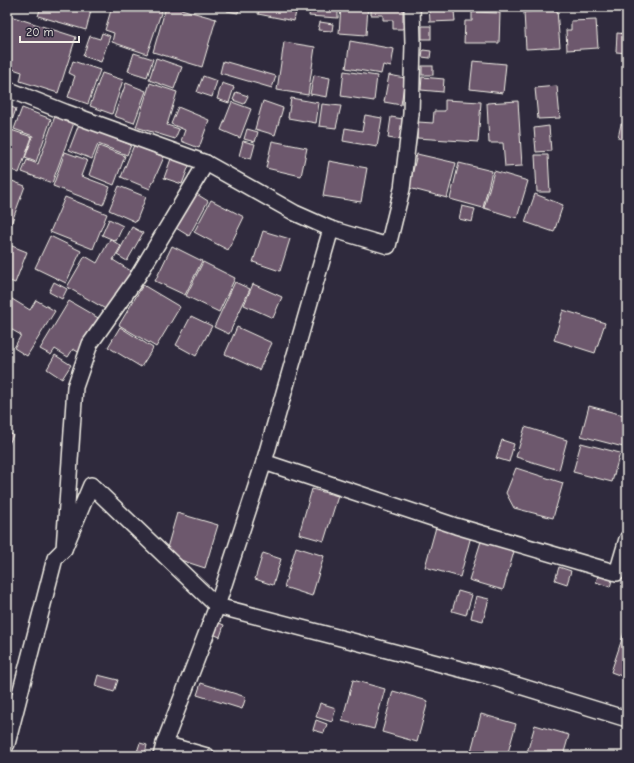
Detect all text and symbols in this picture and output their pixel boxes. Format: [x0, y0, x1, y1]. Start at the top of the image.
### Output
scale bar [20, 18, 79, 44]
text: 20 m [26, 25, 54, 39]

